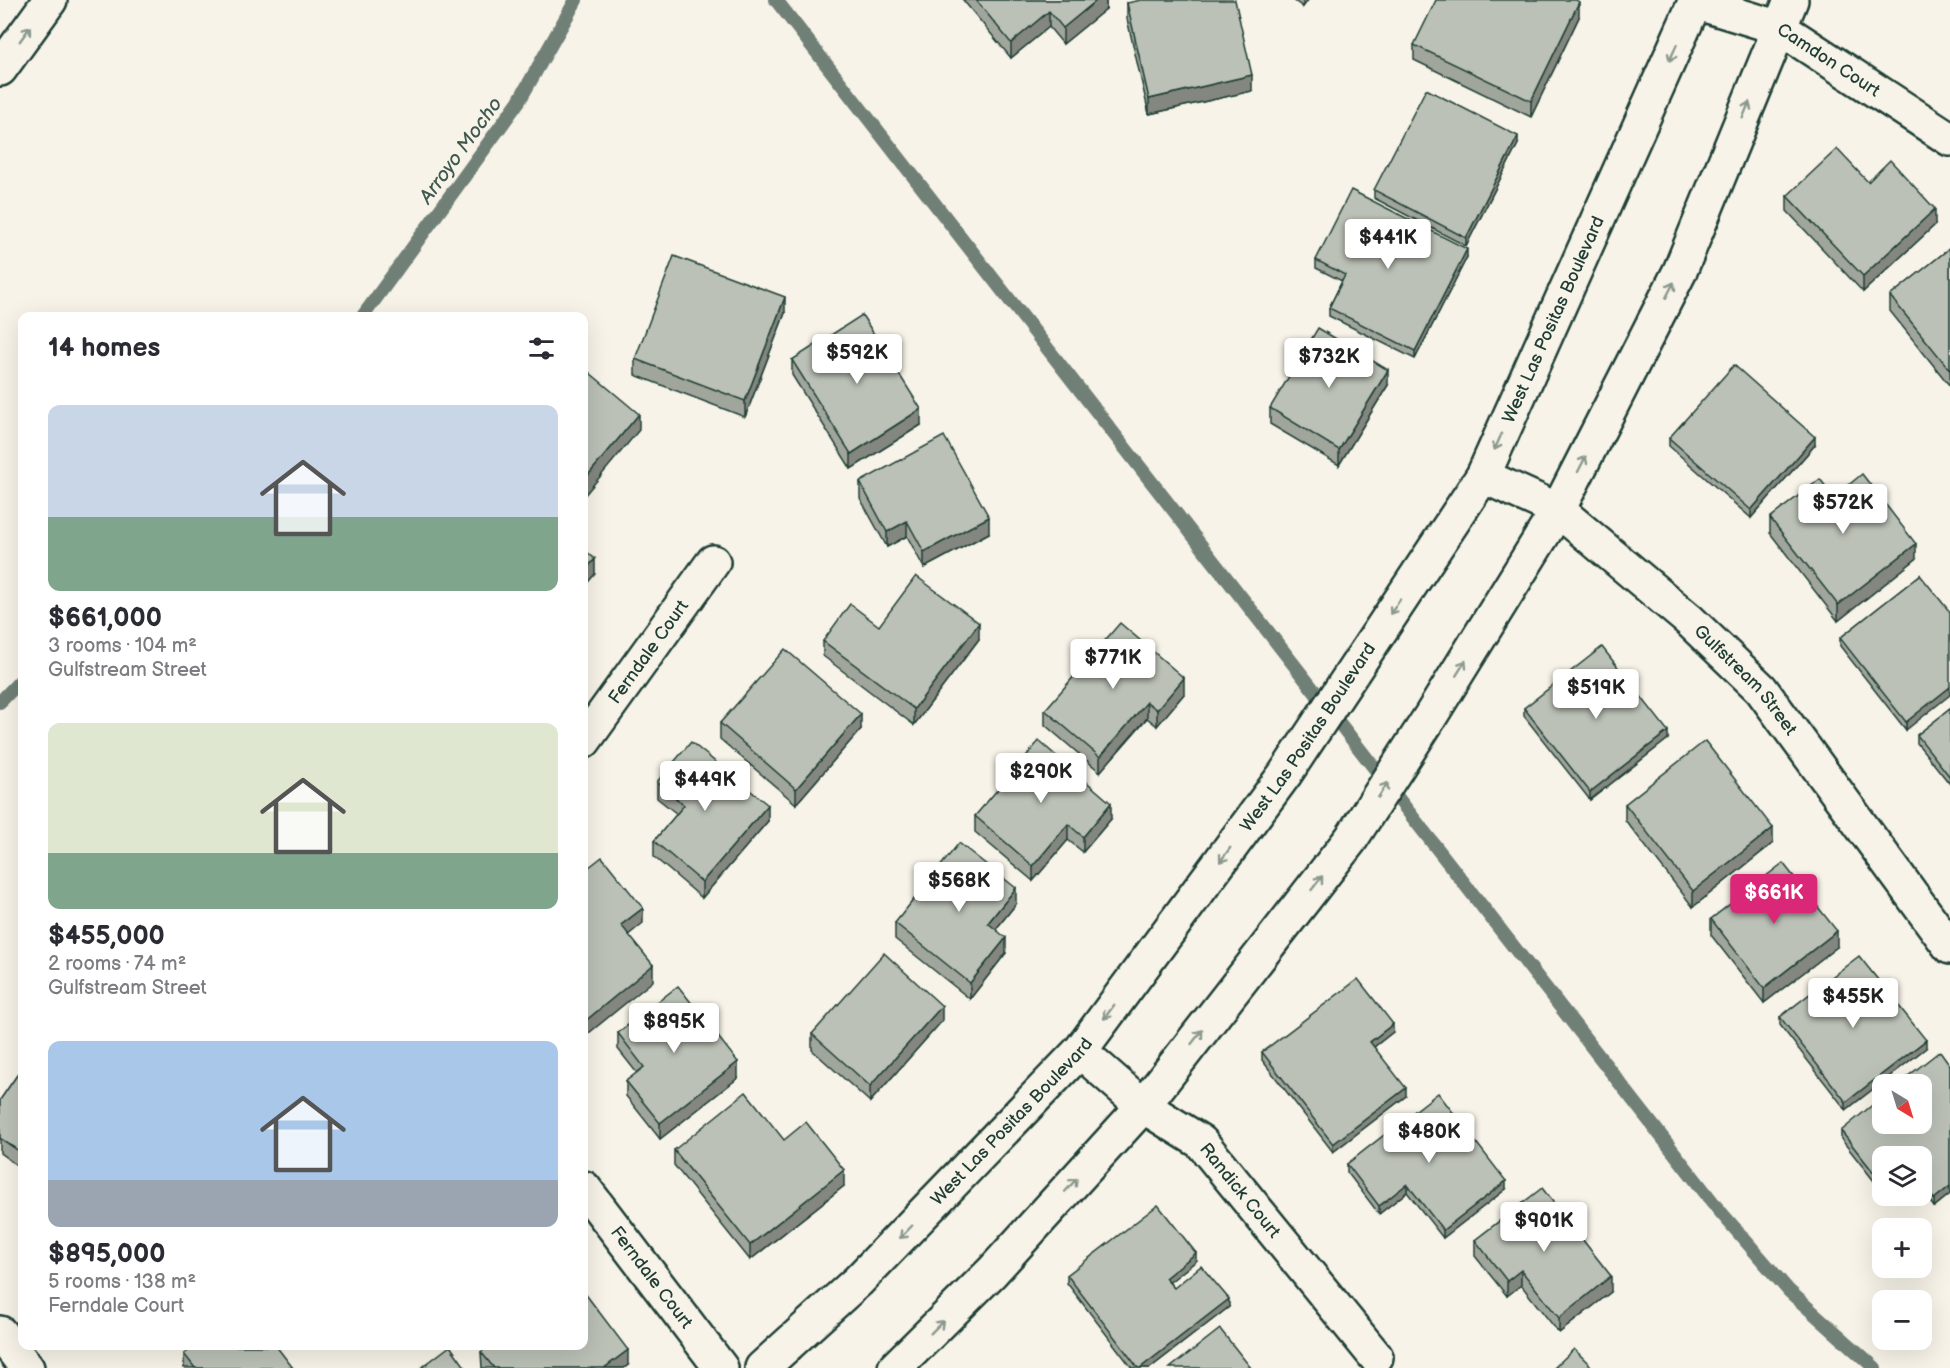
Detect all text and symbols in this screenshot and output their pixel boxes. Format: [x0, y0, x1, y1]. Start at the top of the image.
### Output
street label: Camdon Court [1773, 19, 1884, 102]
one-way arrow [19, 27, 31, 43]
one-way arrow [1666, 44, 1678, 62]
water label: Arroyo Mocho [414, 93, 507, 209]
one-way arrow [1741, 102, 1752, 120]
street label: West Las Positas Boulevard [1498, 213, 1609, 426]
pin: $441K [1346, 219, 1430, 270]
text: $441K [1359, 226, 1417, 250]
one-way arrow [1664, 282, 1676, 299]
icon: filters [525, 332, 558, 365]
text: 14 homes [48, 333, 160, 364]
pin: $592K [815, 334, 899, 385]
pin: $732K [1287, 338, 1371, 389]
text: $592K [826, 341, 888, 365]
text: $732K [1298, 345, 1360, 369]
one-way arrow [1492, 432, 1503, 451]
icon: home [249, 444, 357, 552]
one-way arrow [1576, 456, 1588, 473]
pin: $572K [1801, 484, 1885, 535]
text: $572K [1812, 491, 1874, 515]
street label: Ferndale Court [604, 596, 693, 708]
one-way arrow [1389, 598, 1401, 615]
text: $661,000 [48, 603, 162, 634]
street label: Gulfstream Street [1689, 620, 1801, 740]
text: 3 rooms · 104 m² [48, 634, 197, 658]
pin: $771K [1071, 639, 1155, 690]
street label: West Las Positas Boulevard [1236, 639, 1380, 836]
text: $771K [1084, 646, 1142, 670]
text: Gulfstream Street [48, 658, 207, 682]
one-way arrow [1456, 660, 1468, 677]
pin: $519K [1554, 669, 1638, 720]
text: $519K [1567, 676, 1625, 700]
pin: $290K [999, 753, 1083, 804]
text: $290K [1010, 760, 1072, 784]
pin: $449K [663, 761, 747, 812]
icon: home [249, 762, 357, 870]
text: $449K [674, 768, 736, 792]
one-way arrow [1377, 783, 1389, 799]
one-way arrow [1219, 846, 1231, 862]
pin: $568K [917, 862, 1001, 913]
text: $568K [928, 869, 990, 893]
pin: $661K [1732, 874, 1816, 925]
one-way arrow [1311, 875, 1324, 891]
text: $661K [1744, 881, 1804, 905]
text: $455,000 [48, 921, 165, 952]
text: 2 rooms · 74 m² [48, 952, 186, 976]
text: Gulfstream Street [48, 976, 207, 1000]
pin: $455K [1811, 978, 1895, 1029]
text: $455K [1822, 985, 1884, 1009]
pin: $895K [632, 1003, 716, 1054]
one-way arrow [1103, 1003, 1115, 1019]
text: $895K [643, 1010, 705, 1034]
one-way arrow [1191, 1029, 1204, 1045]
street label: West Las Positas Boulevard [927, 1034, 1097, 1210]
north arrow [1872, 1074, 1932, 1134]
map controls [1872, 1074, 1932, 1350]
icon: home [249, 1080, 357, 1188]
pin: $480K [1387, 1113, 1471, 1164]
text: $480K [1397, 1120, 1461, 1144]
street label: Randick Court [1195, 1139, 1285, 1243]
button: layers [1872, 1146, 1932, 1206]
one-way arrow [1064, 1178, 1078, 1193]
pin: $901K [1502, 1202, 1586, 1253]
text: $901K [1514, 1209, 1574, 1233]
button: + [1872, 1218, 1932, 1278]
street label: Ferndale Court [606, 1222, 697, 1333]
one-way arrow [899, 1224, 913, 1239]
text: $895,000 [48, 1239, 165, 1270]
text: 5 rooms · 138 m² [48, 1270, 196, 1294]
button: − [1872, 1290, 1932, 1350]
text: Ferndale Court [48, 1294, 184, 1318]
one-way arrow [929, 1319, 944, 1334]

